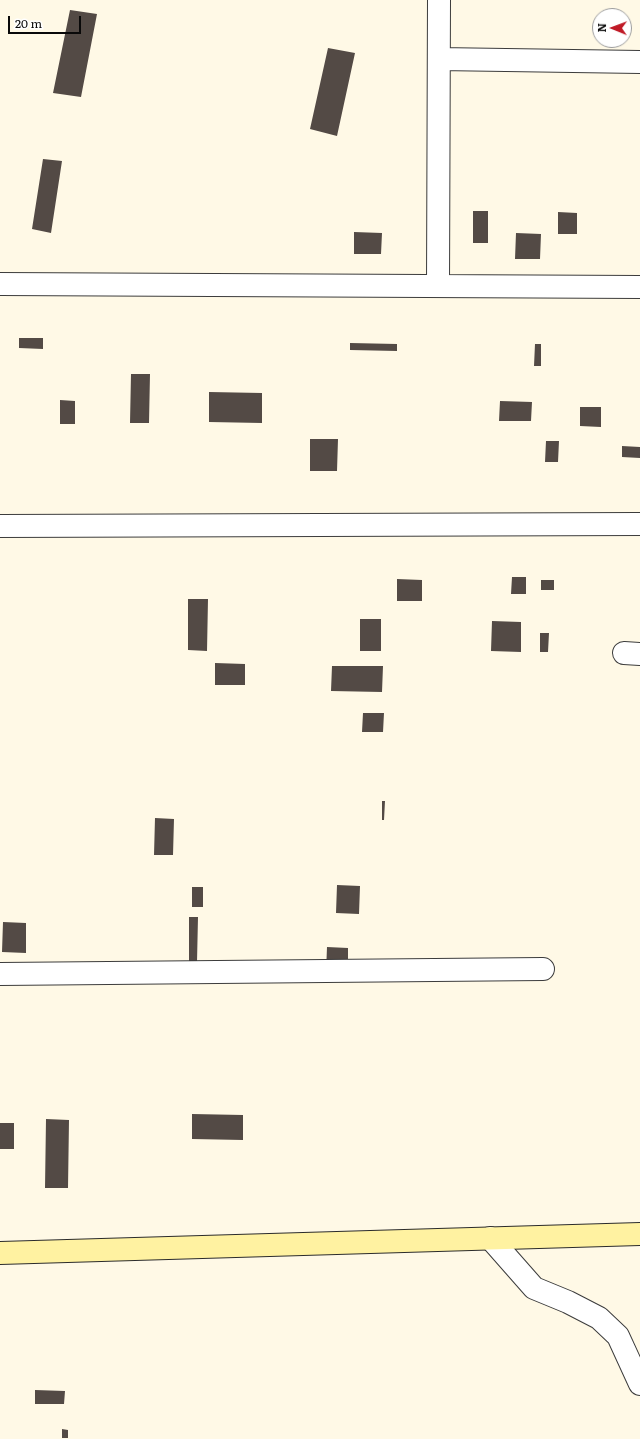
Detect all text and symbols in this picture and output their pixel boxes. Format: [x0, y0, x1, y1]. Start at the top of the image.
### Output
scale bar [10, 8, 83, 34]
north arrow [592, 8, 632, 48]
text: 20 m [15, 14, 42, 32]
text: N [593, 23, 609, 33]

